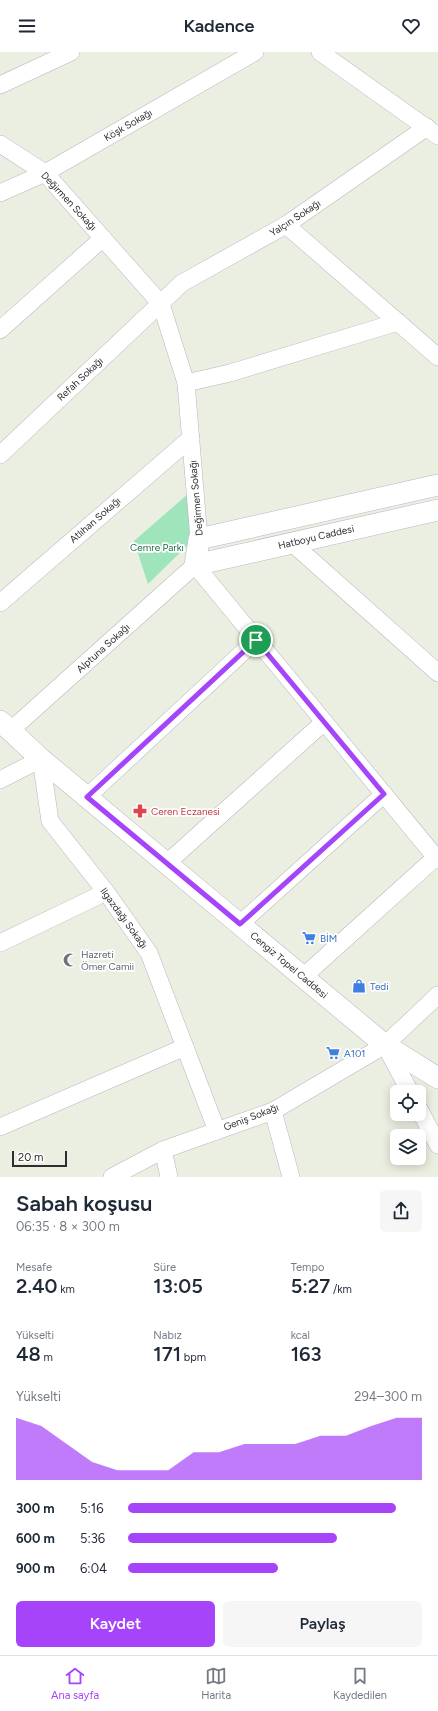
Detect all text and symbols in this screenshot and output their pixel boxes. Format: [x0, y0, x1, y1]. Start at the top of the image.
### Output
icon: menu [16, 15, 38, 37]
text: Kadence [183, 15, 255, 37]
icon: heart [400, 15, 422, 37]
street label: Köşk Sokağı [101, 106, 155, 144]
street label: Değirmen Sokağı [38, 169, 100, 233]
street label: Yalçın Sokağı [267, 197, 323, 239]
street label: Refah Sokağı [54, 354, 106, 404]
street label: Değirmen Sokağı [186, 460, 206, 536]
street label: Atlıhan Sokağı [67, 494, 123, 546]
street label: Hatboyu Caddesi [277, 522, 355, 552]
park label: Cemre Parkı [130, 541, 184, 554]
street label: Alptuna Sokağı [74, 621, 132, 675]
pin [239, 623, 273, 657]
icon: arrive [245, 629, 267, 651]
pharmacy icon: Ceren Eczanesi [132, 803, 148, 819]
place label: Ceren Eczanesi [151, 805, 220, 818]
street label: Ilgazdağı Sokağı [97, 885, 151, 951]
street label: Cengiz Topel Caddesi [248, 929, 330, 1001]
supermarket icon: BİM [301, 930, 317, 946]
place label: BİM [320, 932, 337, 945]
place label: Hazreti Ömer Camii [81, 948, 134, 973]
mosque icon: Hazreti Ömer Camii [62, 952, 78, 968]
shop icon: Tedi [351, 978, 367, 994]
place label: Tedi [370, 980, 389, 993]
supermarket icon: A101 [325, 1045, 341, 1061]
place label: A101 [344, 1047, 365, 1060]
map controls [390, 1085, 426, 1165]
button: locate [390, 1085, 426, 1121]
street label: Geniş Sokağı [222, 1101, 280, 1133]
button: layers [390, 1129, 426, 1165]
scale bar [12, 1149, 67, 1168]
text: 20 m [18, 1151, 43, 1164]
text: Sabah koşusu [16, 1190, 153, 1217]
button: share [380, 1190, 422, 1232]
text: 06:35 · 8 × 300 m [16, 1219, 120, 1234]
text: Mesafe [16, 1261, 52, 1274]
text: Süre [153, 1261, 176, 1274]
text: Tempo [291, 1261, 324, 1274]
text: 2.40 [16, 1274, 58, 1298]
text: 13:05 [153, 1274, 203, 1298]
text: 5:27 [291, 1274, 330, 1298]
text: km [58, 1283, 75, 1296]
text: /km [330, 1283, 352, 1296]
text: Yükselti [16, 1329, 54, 1342]
text: Nabız [153, 1329, 182, 1342]
text: kcal [291, 1329, 310, 1342]
text: 48 [16, 1342, 41, 1366]
text: 171 [153, 1342, 181, 1366]
text: 163 [291, 1342, 322, 1366]
text: m [41, 1351, 53, 1364]
text: bpm [181, 1351, 206, 1364]
text: Yükselti [16, 1389, 61, 1404]
text: 294–300 m [354, 1389, 422, 1404]
text: 300 m [16, 1501, 55, 1516]
text: 5:16 [80, 1501, 104, 1516]
text: 600 m [16, 1531, 55, 1546]
text: 5:36 [80, 1531, 105, 1546]
text: 900 m [16, 1561, 55, 1576]
text: 6:04 [80, 1561, 107, 1576]
button: Kaydet [16, 1601, 215, 1647]
button: Paylaş [223, 1601, 422, 1647]
tab: Ana sayfa [51, 1665, 99, 1702]
tab: Harita [201, 1665, 231, 1702]
tab: Kaydedilen [333, 1665, 387, 1702]

